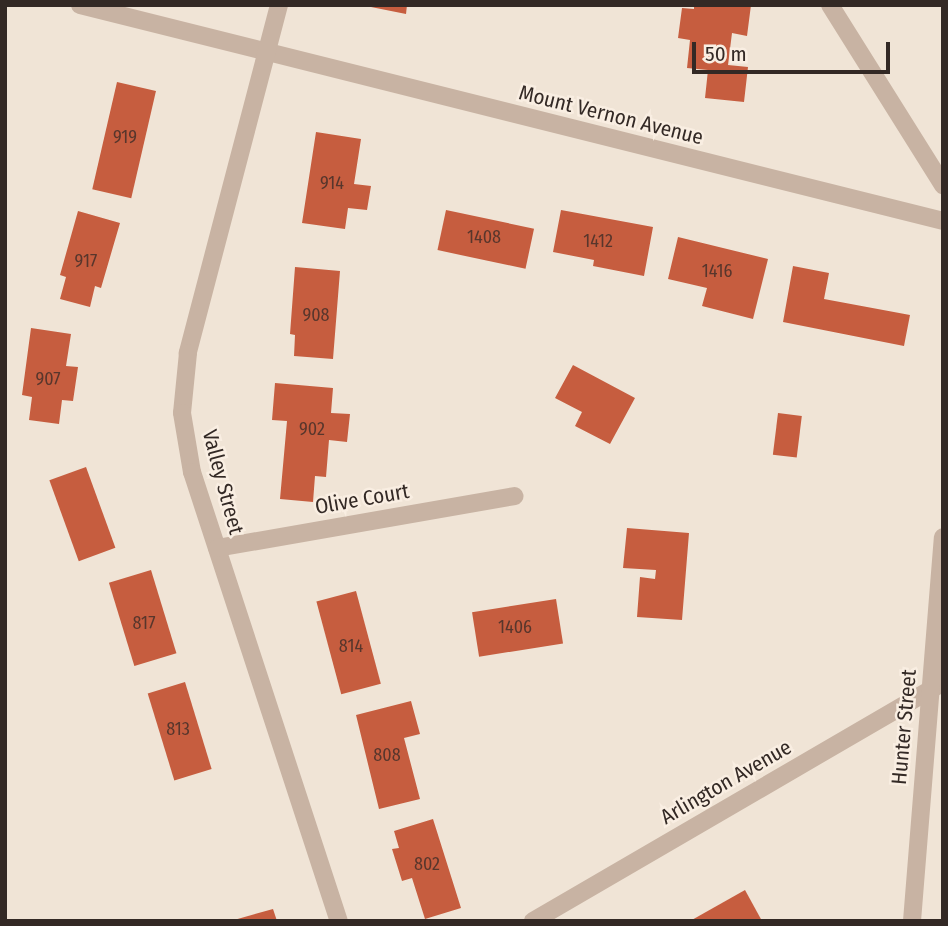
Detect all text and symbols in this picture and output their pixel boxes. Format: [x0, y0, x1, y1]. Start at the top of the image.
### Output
scale bar [696, 28, 894, 72]
text: 50 m [705, 41, 747, 67]
street label: Mount Vernon Avenue [516, 80, 706, 150]
house number: 919 [113, 126, 137, 148]
house number: 914 [320, 172, 344, 194]
house number: 1408 [467, 226, 501, 248]
house number: 1412 [583, 230, 613, 252]
house number: 917 [75, 250, 97, 272]
house number: 1416 [702, 260, 732, 282]
house number: 908 [302, 304, 330, 326]
house number: 907 [35, 368, 61, 390]
house number: 902 [299, 418, 325, 440]
street label: Valley Street [197, 427, 249, 537]
street label: Olive Court [313, 478, 411, 520]
house number: 817 [133, 612, 155, 634]
house number: 1406 [498, 616, 532, 638]
house number: 814 [339, 635, 363, 657]
street label: Hunter Street [886, 668, 922, 786]
house number: 813 [166, 718, 190, 740]
street label: Arlington Avenue [656, 734, 796, 830]
house number: 808 [373, 744, 401, 766]
house number: 802 [414, 853, 440, 875]

